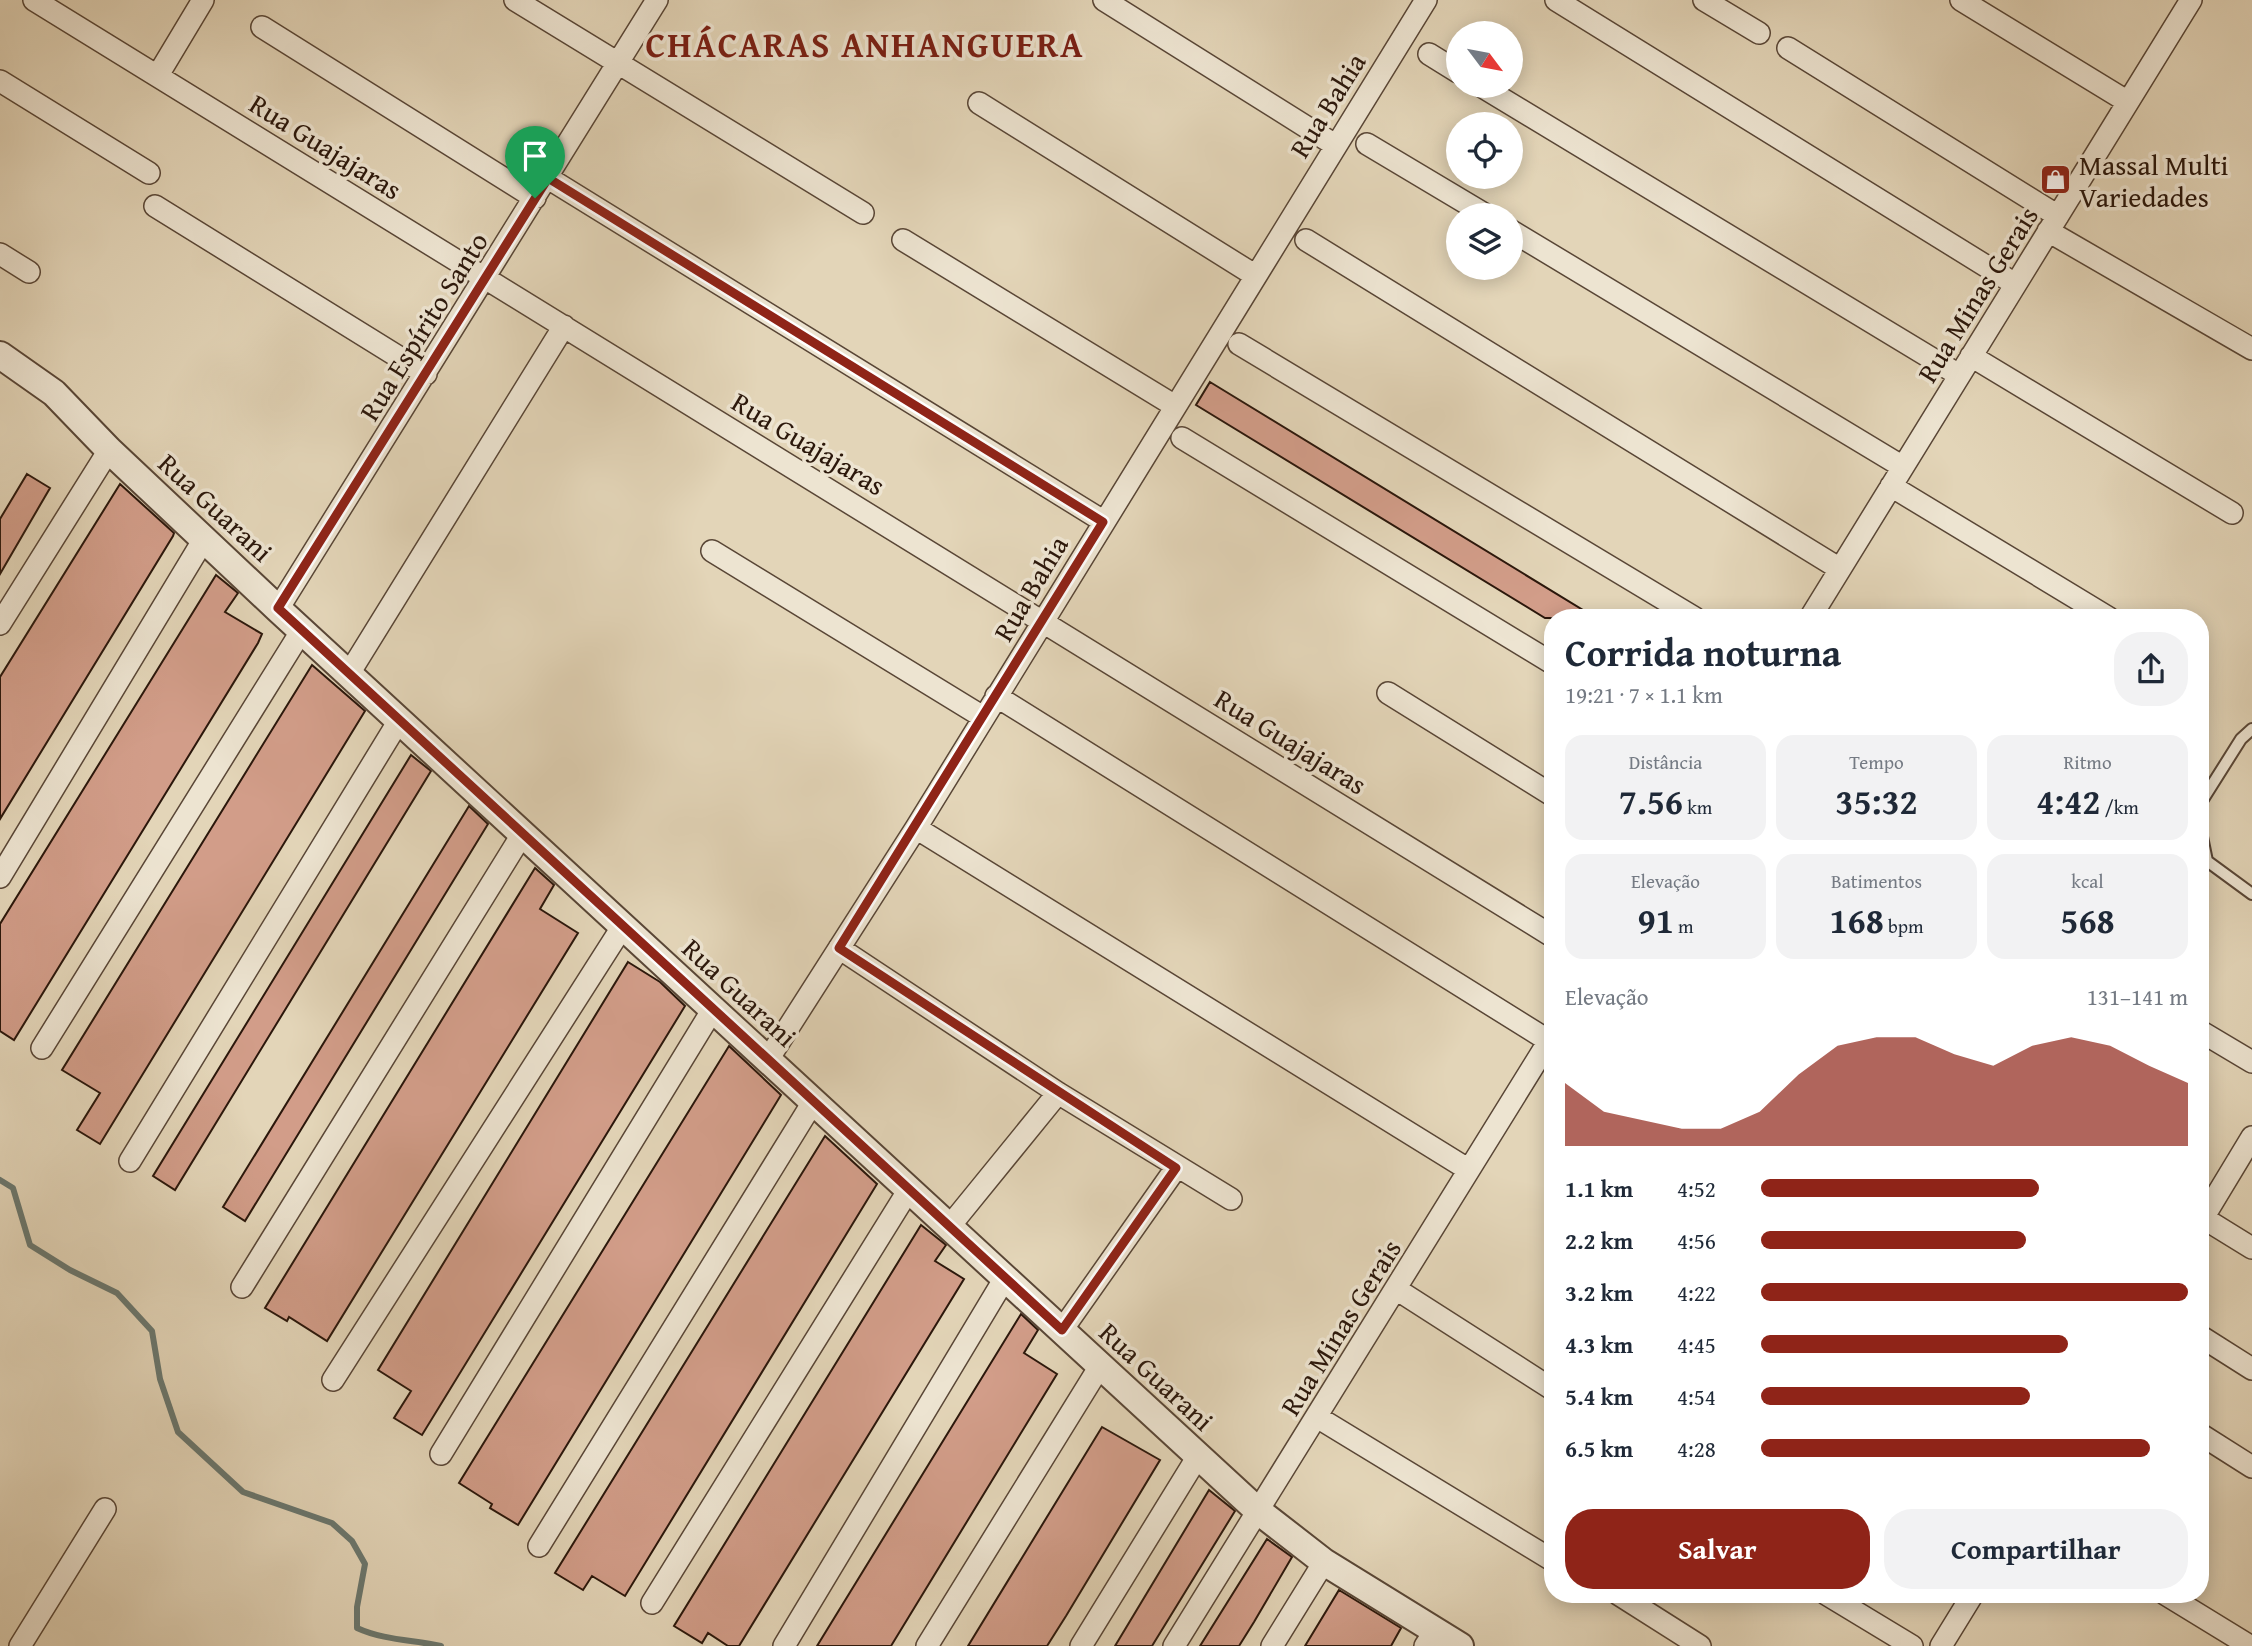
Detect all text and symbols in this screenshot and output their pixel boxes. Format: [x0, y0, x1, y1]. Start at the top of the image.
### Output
district label: CHÁCARAS ANHANGUERA [645, 19, 1085, 70]
north arrow [1446, 21, 1522, 98]
map controls [1446, 21, 1523, 280]
street label: Rua Bahia [1279, 44, 1376, 165]
street label: Rua Guajajaras [242, 83, 410, 209]
button: locate [1446, 112, 1523, 189]
pin [505, 126, 565, 198]
icon: arrive [516, 137, 554, 175]
place label: Massal Multi Variedades [2079, 144, 2229, 217]
shop icon: Massal Multi Variedades [2039, 163, 2073, 197]
street label: Rua Minas Gerais [1906, 198, 2048, 390]
button: layers [1446, 203, 1523, 280]
street label: Rua Espírito Santo [349, 224, 497, 428]
street label: Rua Guajajaras [724, 381, 894, 505]
street label: Rua Guarani [149, 443, 283, 571]
street label: Rua Bahia [982, 527, 1078, 649]
text: Corrida noturna [1565, 624, 1841, 680]
button: share [2114, 632, 2188, 706]
street label: Rua Guajajaras [1207, 678, 1375, 804]
text: 19:21 · 7 × 1.1 km [1565, 678, 1723, 711]
text: Distância [1629, 748, 1702, 776]
text: Tempo [1849, 748, 1904, 776]
text: Ritmo [2063, 748, 2112, 776]
text: 7.56 [1619, 776, 1683, 827]
text: 35:32 [1835, 776, 1918, 827]
text: 4:42 [2036, 776, 2100, 827]
text: km [1683, 793, 1712, 821]
text: /km [2100, 793, 2139, 821]
text: Elevação [1631, 867, 1700, 895]
text: Batimentos [1831, 867, 1922, 895]
text: kcal [2071, 867, 2104, 895]
text: 91 [1638, 895, 1674, 946]
text: 168 [1829, 895, 1884, 946]
text: 568 [2060, 895, 2115, 946]
text: m [1674, 912, 1693, 940]
text: bpm [1884, 912, 1924, 940]
street label: Rua Guarani [673, 928, 807, 1056]
text: Elevação [1565, 980, 1649, 1013]
text: 131–141 m [2087, 980, 2188, 1013]
text: 1.1 km [1565, 1172, 1633, 1205]
text: 4:52 [1677, 1172, 1716, 1205]
text: 2.2 km [1565, 1224, 1633, 1257]
text: 4:56 [1677, 1224, 1716, 1257]
street label: Rua Minas Gerais [1269, 1231, 1411, 1423]
text: 3.2 km [1565, 1276, 1633, 1309]
text: 4:22 [1677, 1276, 1716, 1309]
street label: Rua Guarani [1090, 1312, 1224, 1440]
text: 4.3 km [1565, 1328, 1633, 1361]
text: 4:45 [1677, 1328, 1716, 1361]
text: 5.4 km [1565, 1380, 1633, 1413]
text: 4:54 [1677, 1380, 1716, 1413]
text: 6.5 km [1565, 1432, 1633, 1465]
text: 4:28 [1677, 1432, 1716, 1465]
button: Salvar [1565, 1509, 1870, 1589]
button: Compartilhar [1884, 1509, 2188, 1589]

